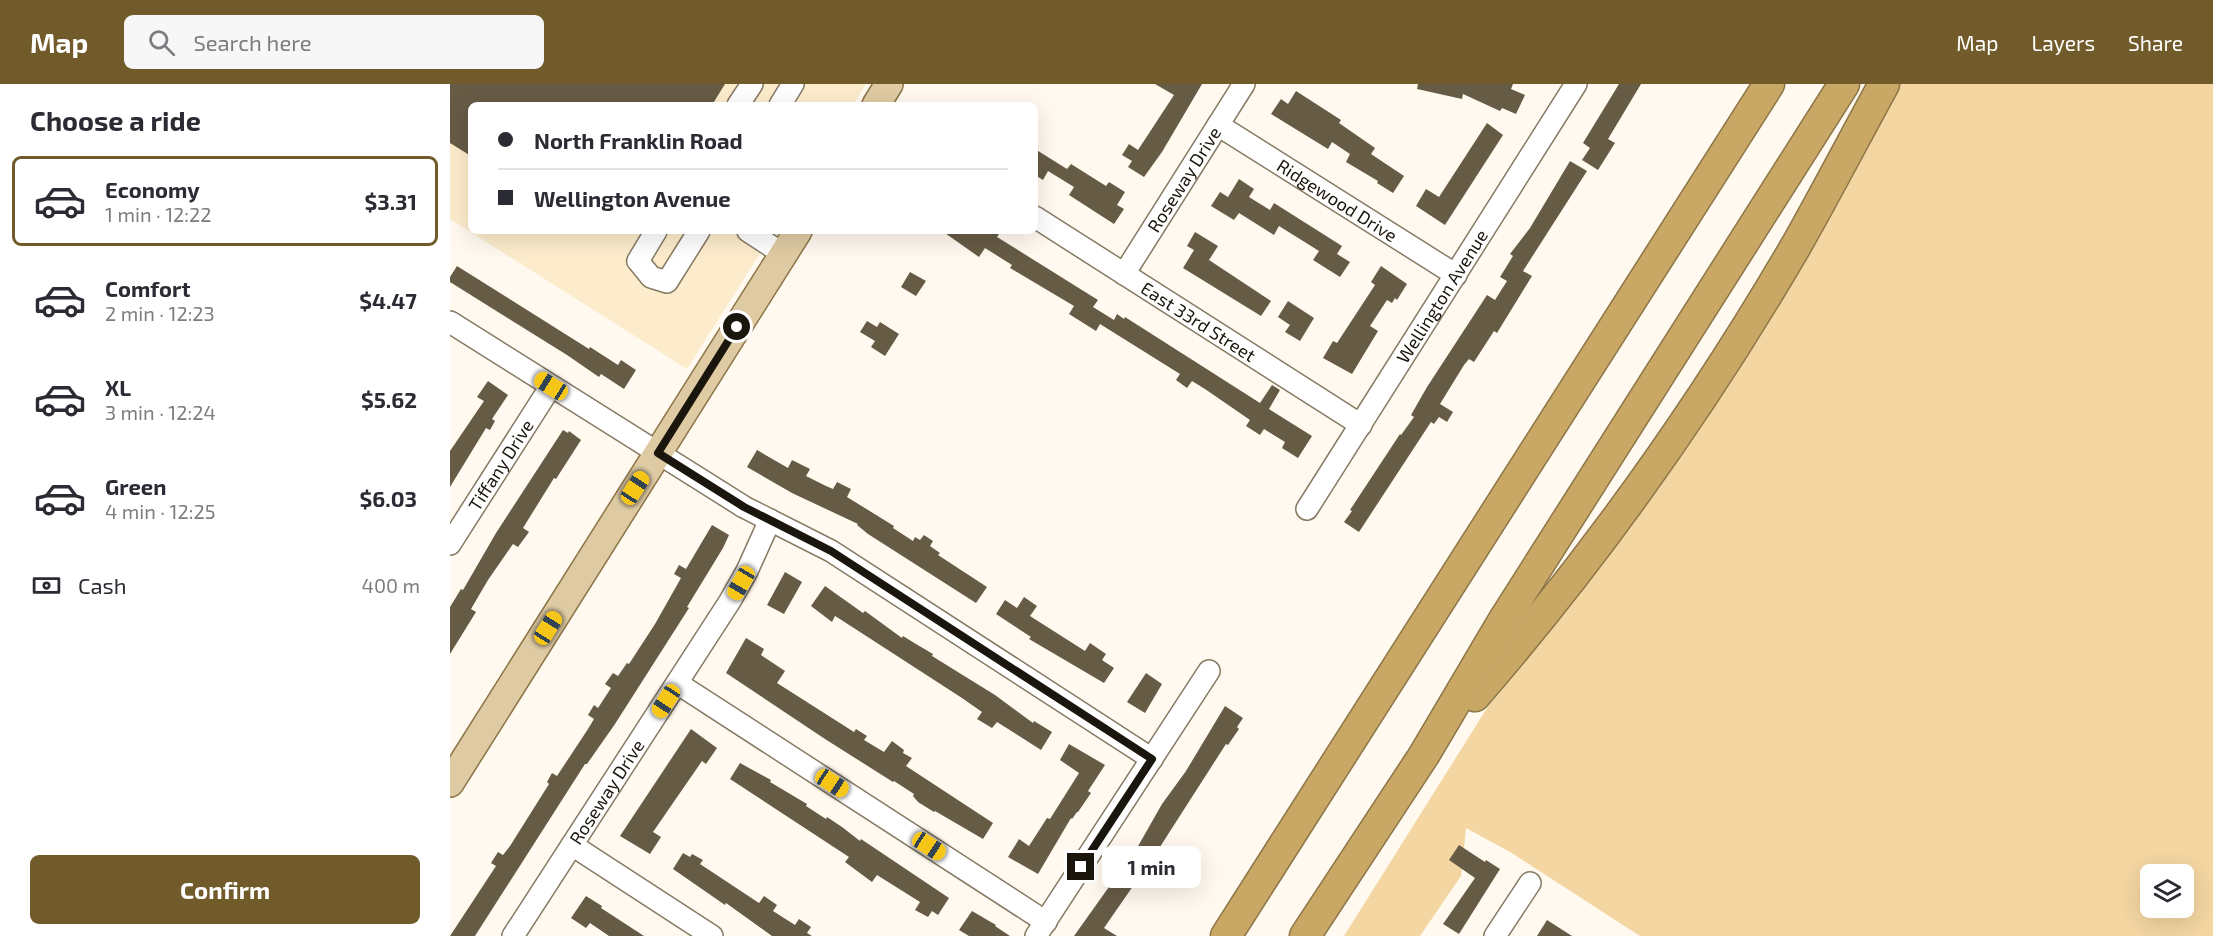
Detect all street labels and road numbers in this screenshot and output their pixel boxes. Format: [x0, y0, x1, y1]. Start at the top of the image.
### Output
street label: Roseway Drive [1142, 122, 1225, 236]
street label: Ridgewood Drive [1273, 154, 1401, 246]
street label: Wellington Avenue [1391, 225, 1492, 367]
street label: East 33rd Street [1137, 277, 1260, 366]
street label: Tiffany Drive [463, 415, 538, 515]
street label: Roseway Drive [564, 735, 649, 848]

